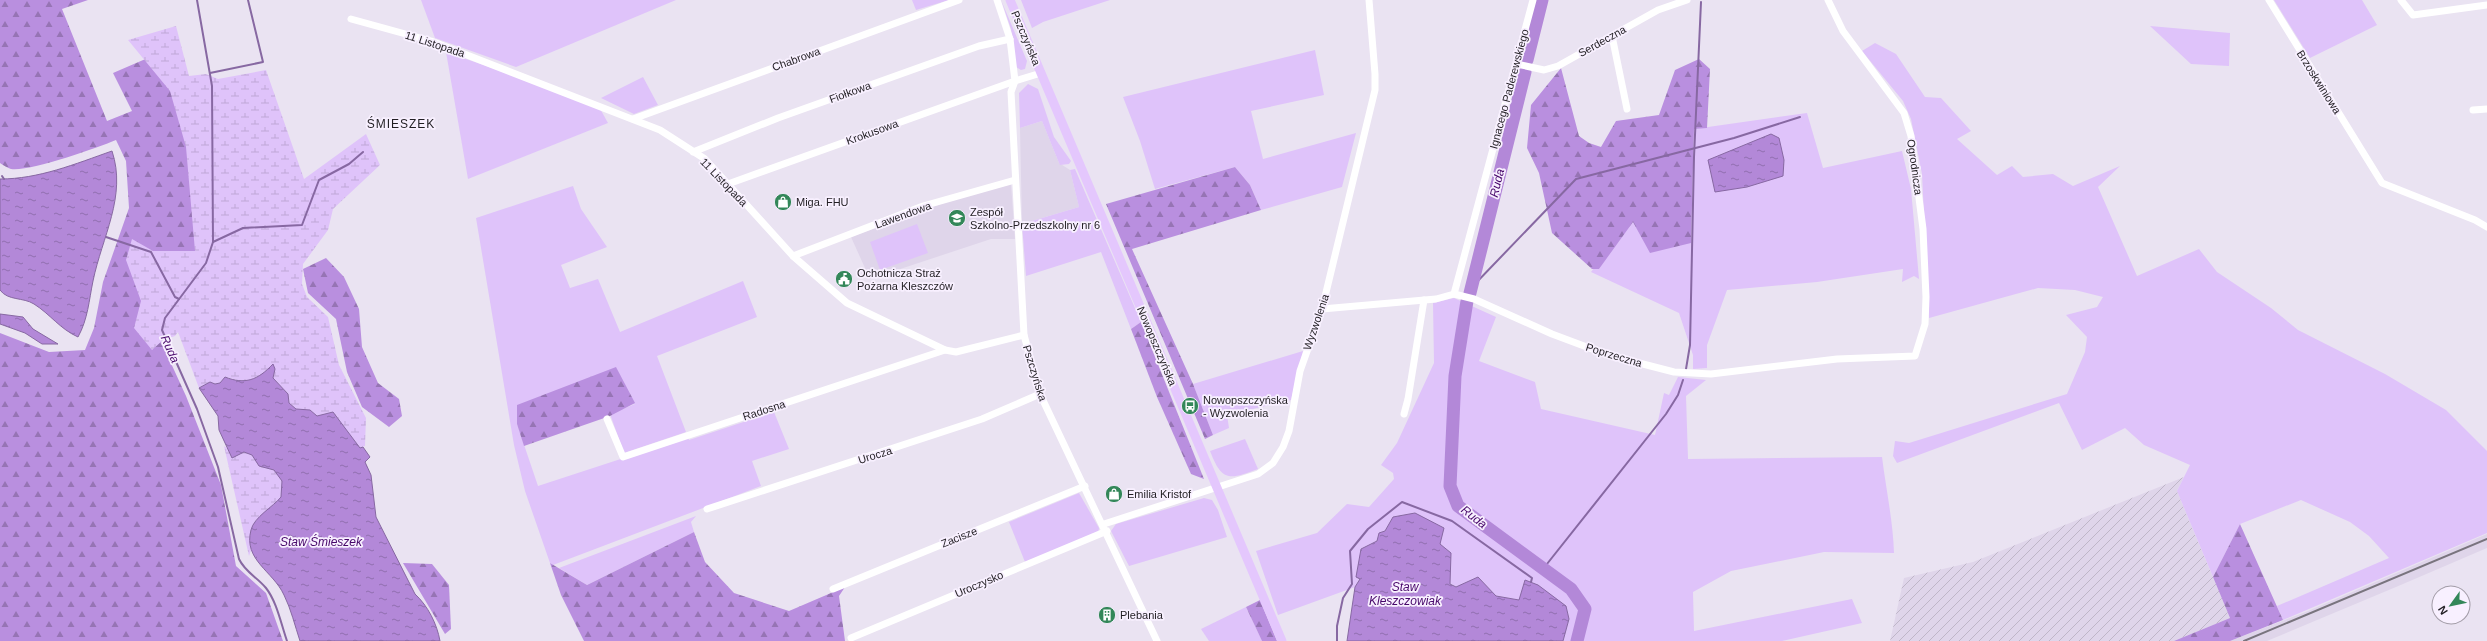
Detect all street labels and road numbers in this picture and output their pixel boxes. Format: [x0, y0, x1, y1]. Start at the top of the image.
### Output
street label: Pszczyńska [1009, 9, 1043, 68]
street label: Serdeczna [1576, 23, 1629, 59]
street label: Ignacego Paderewskiego [1487, 28, 1531, 150]
street label: 11 Listopada [404, 29, 467, 60]
street label: Chabrowa [770, 44, 822, 73]
street label: Brzoskwiniowa [2295, 48, 2344, 117]
street label: Fiołkowa [828, 79, 873, 105]
street label: Krokusowa [844, 117, 900, 147]
street label: Ogrodnicza [1905, 138, 1925, 197]
street label: 11 Listopada [698, 155, 751, 209]
street label: Lawendowa [873, 199, 933, 231]
street label: Wyzwolenia [1301, 292, 1331, 352]
street label: Nowopszczyńska [1135, 305, 1179, 388]
street label: Poprzeczna [1584, 341, 1644, 369]
street label: Pszczyńska [1021, 343, 1049, 403]
street label: Radosna [741, 397, 788, 423]
street label: Urocza [857, 444, 894, 466]
street label: Zacisze [939, 524, 979, 550]
street label: Uroczysko [953, 568, 1005, 600]

